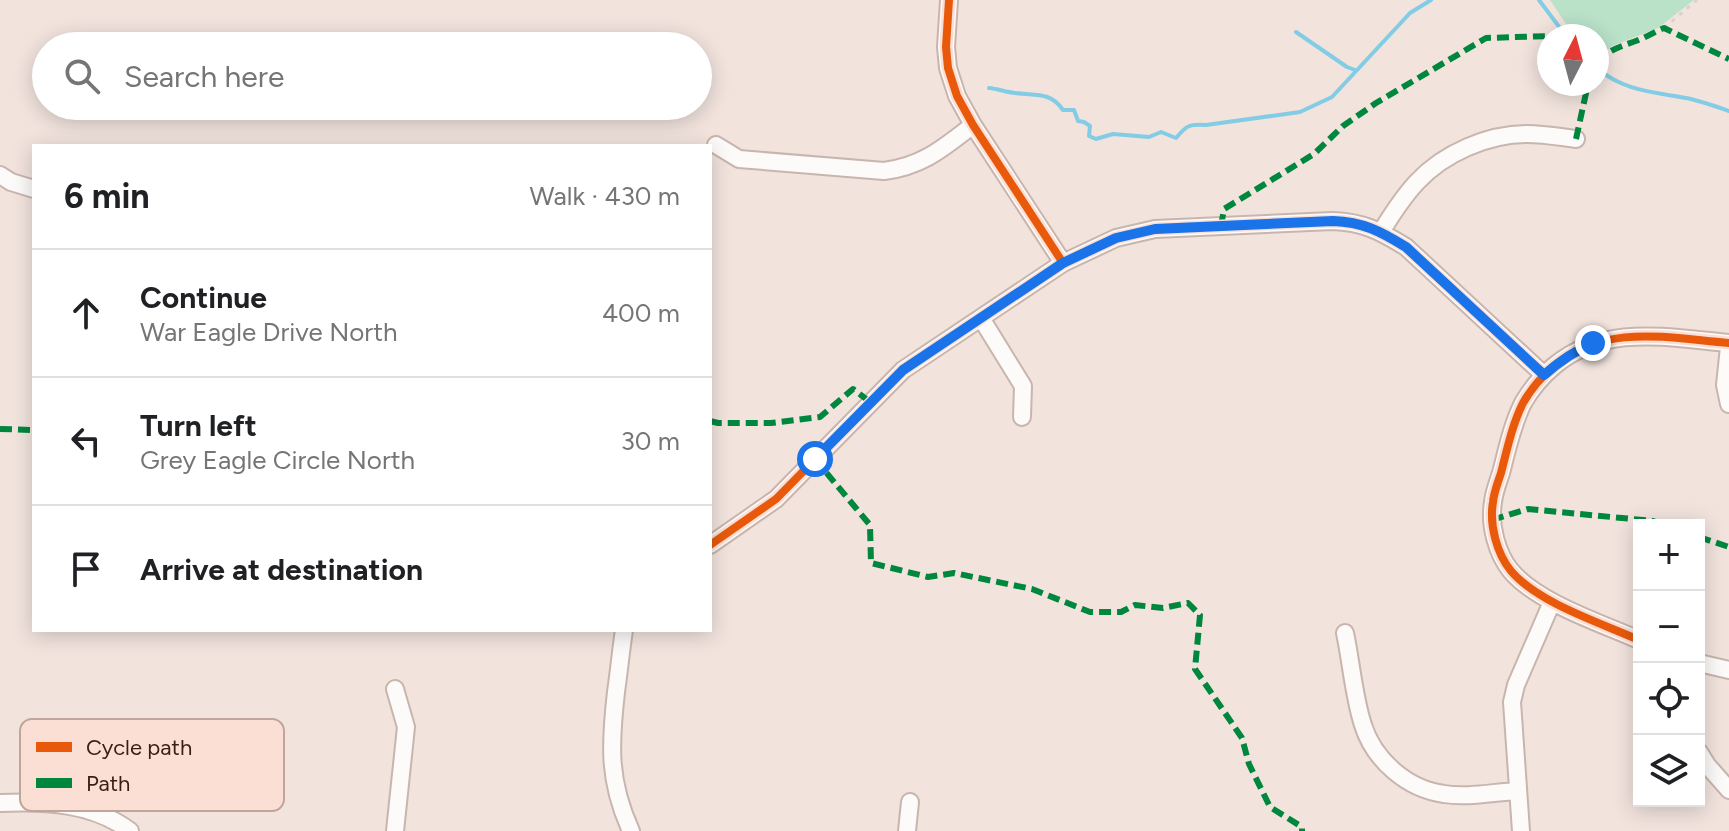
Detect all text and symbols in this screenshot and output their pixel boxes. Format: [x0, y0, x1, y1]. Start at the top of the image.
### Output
north arrow [1537, 24, 1609, 96]
search box [32, 32, 712, 120]
icon: search [60, 54, 104, 98]
text: Search here [124, 58, 284, 95]
text: 6 min [64, 176, 150, 217]
text: Walk · 430 m [530, 180, 680, 212]
text: Continue [140, 279, 267, 316]
icon: ahead [64, 291, 108, 335]
text: 400 m [602, 297, 680, 329]
text: War Eagle Drive North [140, 316, 398, 348]
route end [1575, 325, 1611, 361]
text: Turn left [140, 407, 257, 444]
icon: left [64, 419, 108, 463]
text: 30 m [621, 425, 680, 457]
route start [797, 441, 833, 477]
text: Grey Eagle Circle North [140, 444, 415, 476]
map controls [1633, 519, 1705, 807]
button: + [1633, 519, 1705, 591]
icon: arrive [64, 547, 108, 591]
text: Arrive at destination [140, 551, 423, 588]
button: − [1633, 591, 1705, 663]
button: locate [1633, 663, 1705, 735]
legend [20, 719, 284, 811]
text: Cycle path [86, 734, 192, 761]
button: layers [1633, 735, 1705, 807]
text: Path [86, 770, 130, 797]

